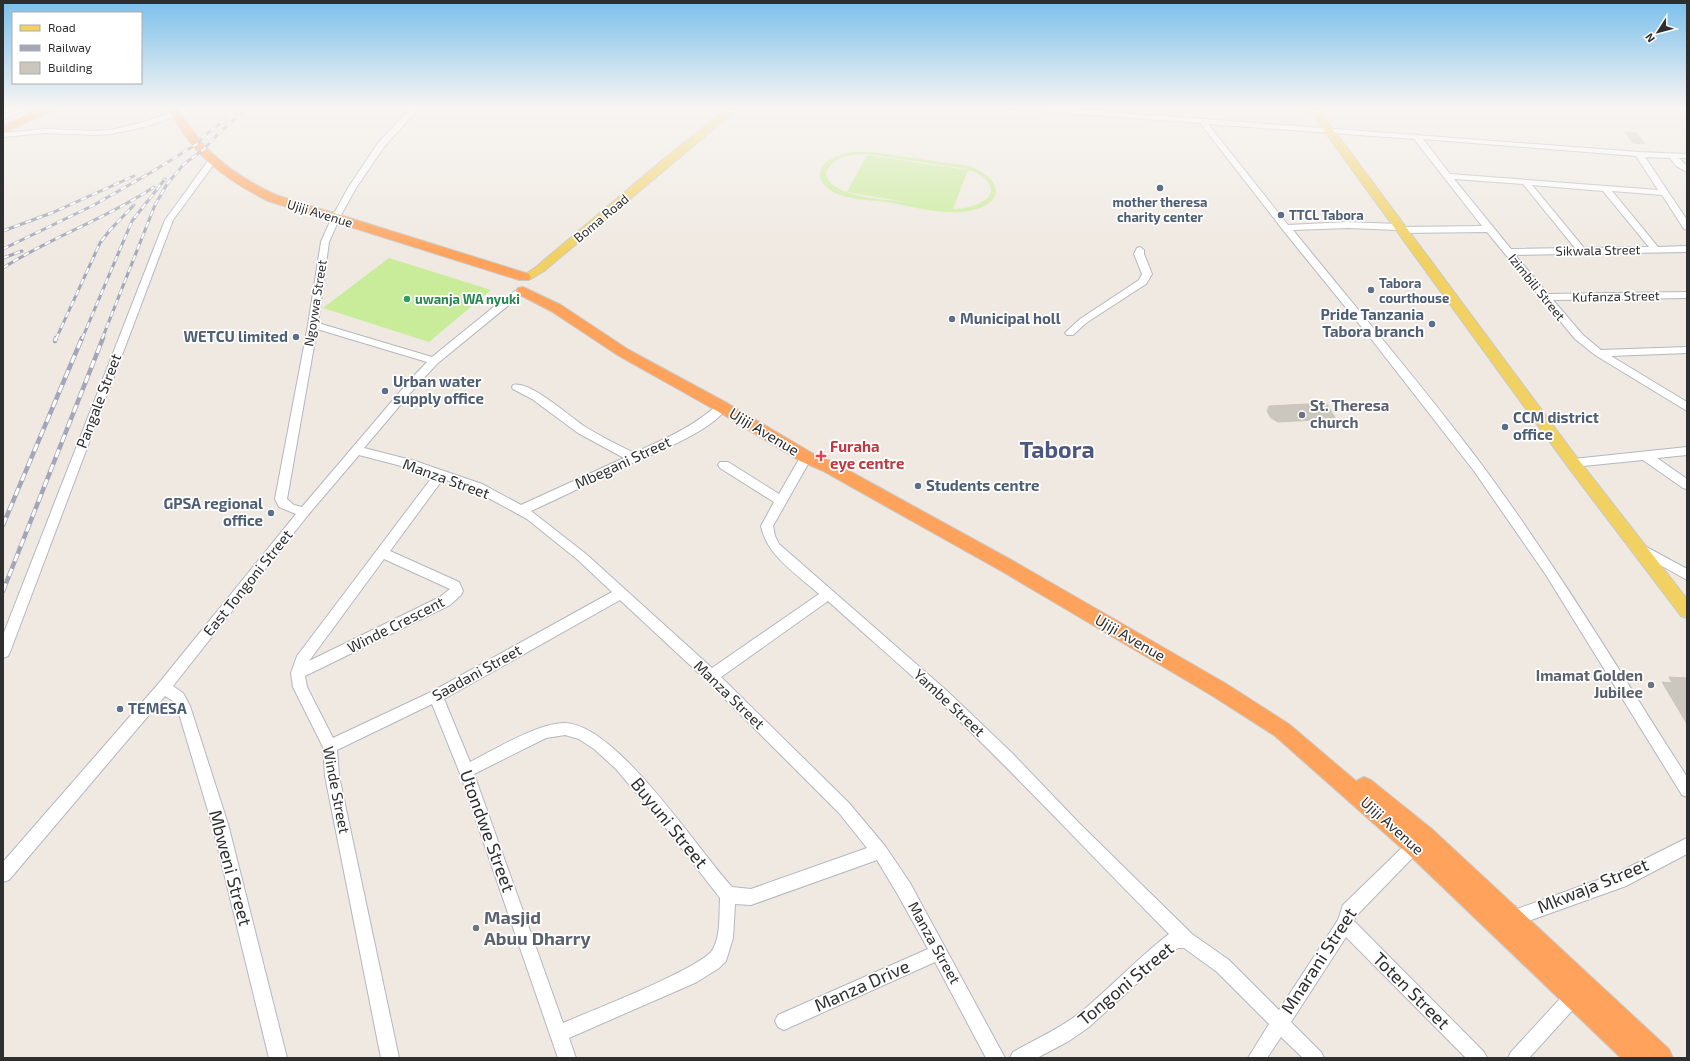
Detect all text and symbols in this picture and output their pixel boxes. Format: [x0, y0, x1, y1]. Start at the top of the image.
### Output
legend [12, 12, 142, 84]
north arrow [1638, 12, 1678, 52]
text: Road [48, 20, 76, 34]
text: N [1642, 31, 1657, 45]
text: Railway [48, 40, 92, 54]
text: Building [48, 60, 93, 74]
marker: mother theresa charity center [1155, 183, 1165, 193]
street label: Boma Road [570, 190, 632, 246]
place label: mother theresa charity center [1112, 194, 1208, 225]
street label: Ujiji Avenue [285, 195, 355, 231]
place label: TTCL Tabora [1289, 207, 1364, 223]
marker: TTCL Tabora [1276, 210, 1286, 220]
street label: Sikwala Street [1555, 241, 1641, 259]
street label: Izimbili Street [1505, 250, 1569, 324]
street label: Ngoywa Street [300, 259, 330, 347]
place label: Tabora courthouse [1379, 275, 1449, 306]
marker: Tabora courthouse [1366, 285, 1376, 295]
street label: Kufanza Street [1572, 287, 1660, 305]
place label: uwanja WA nyuki [415, 291, 520, 307]
marker: uwanja WA nyuki [402, 294, 412, 304]
place label: Pride Tanzania Tabora branch [1320, 305, 1424, 340]
place label: Municipal holl [960, 309, 1061, 327]
marker: Municipal holl [947, 314, 957, 324]
marker: Pride Tanzania Tabora branch [1427, 319, 1437, 329]
place label: WETCU limited [183, 327, 288, 345]
marker: WETCU limited [291, 332, 301, 342]
street label: Pangale Street [72, 351, 124, 450]
place label: Urban water supply office [393, 372, 484, 408]
marker: Urban water supply office [380, 386, 390, 396]
place label: St. Theresa church [1310, 396, 1389, 431]
street label: Ujiji Avenue [726, 403, 803, 460]
place label: CCM district office [1513, 408, 1599, 443]
marker: St. Theresa church [1297, 410, 1307, 420]
marker: CCM district office [1500, 422, 1510, 432]
street label: Mbegani Street [572, 432, 674, 492]
district label: Tabora [1019, 435, 1095, 463]
place label: Furaha eye centre [830, 437, 904, 473]
marker: Furaha eye centre [815, 450, 827, 462]
street label: Manza Street [400, 454, 492, 502]
place label: Students centre [926, 476, 1039, 494]
marker: Students centre [913, 481, 923, 491]
place label: GPSA regional office [164, 494, 263, 529]
marker: GPSA regional office [266, 508, 276, 518]
street label: East Tongoni Street [199, 525, 296, 639]
street label: Winde Crescent [344, 592, 447, 656]
street label: Ujiji Avenue [1092, 610, 1169, 665]
street label: Saadani Street [429, 640, 524, 704]
street label: Manza Street [691, 656, 769, 733]
street label: Yambe Street [910, 665, 989, 740]
place label: Imamat Golden Jubilee [1536, 666, 1643, 701]
marker: Imamat Golden Jubilee [1646, 680, 1656, 690]
place label: TEMESA [128, 699, 187, 717]
marker: TEMESA [115, 704, 125, 714]
street label: Winde Street [320, 745, 354, 835]
street label: Utondwe Street [456, 767, 520, 895]
street label: Buyuni Street [627, 773, 713, 872]
street label: Ujiji Avenue [1357, 792, 1428, 859]
street label: Mbweni Street [205, 807, 257, 928]
street label: Mkwaja Street [1534, 853, 1652, 917]
street label: Manza Street [905, 898, 965, 987]
street label: Mnarani Street [1276, 903, 1361, 1018]
place label: Masjid Abuu Dharry [484, 906, 591, 949]
marker: Masjid Abuu Dharry [471, 923, 481, 933]
street label: Tongoni Street [1073, 937, 1178, 1030]
street label: Toten Street [1369, 947, 1455, 1033]
street label: Manza Drive [811, 954, 913, 1016]

